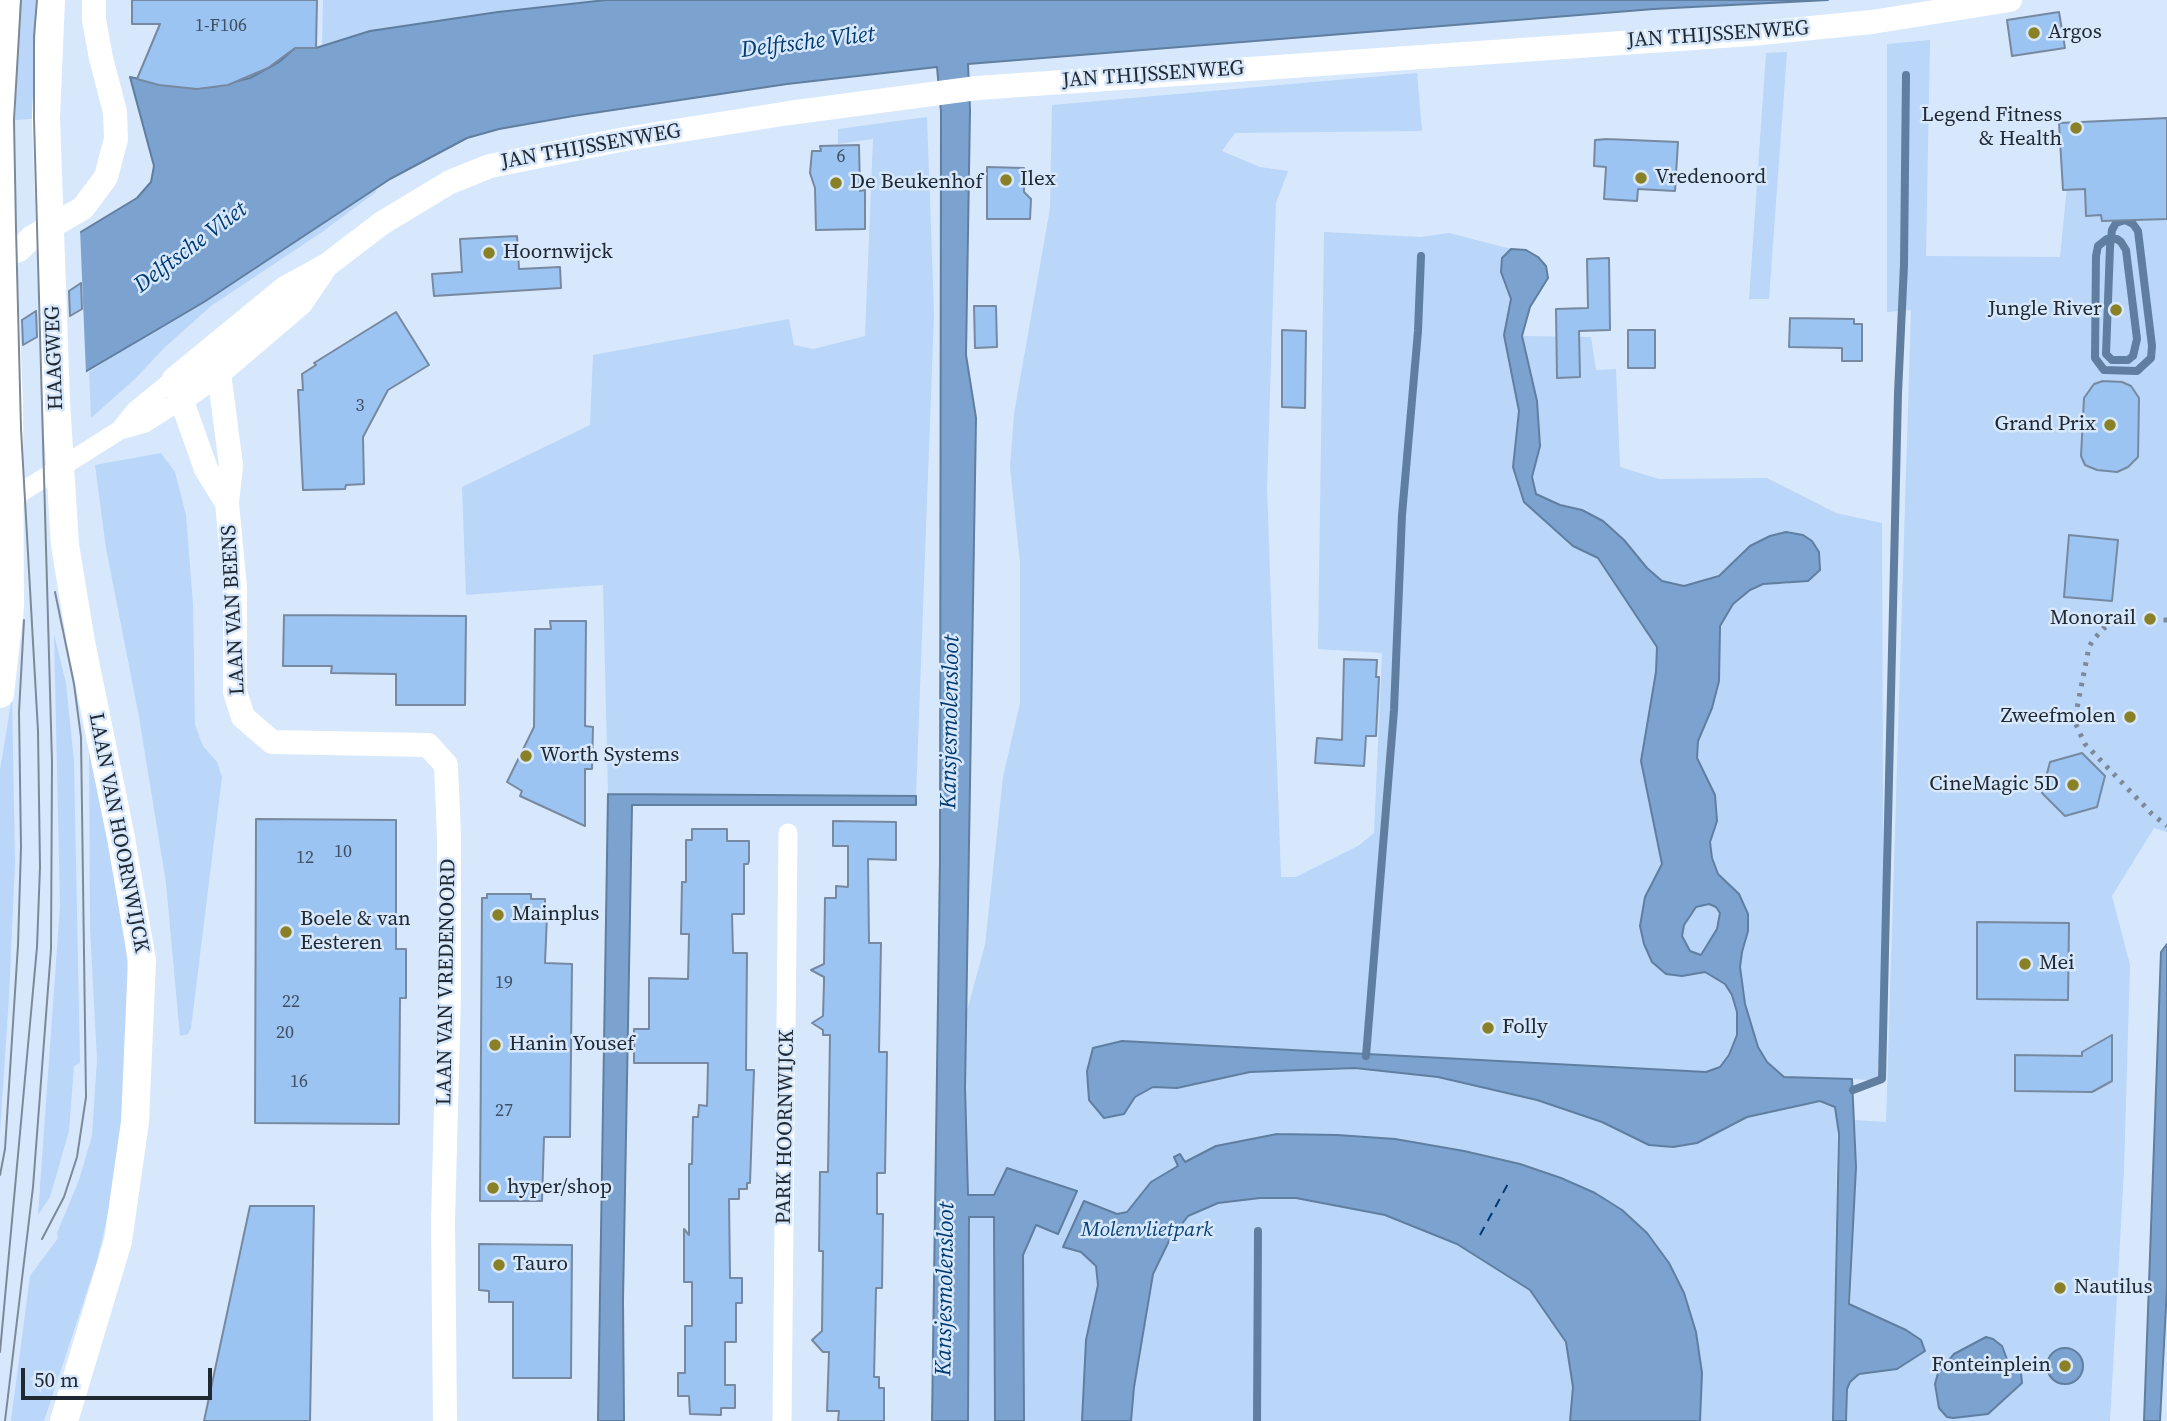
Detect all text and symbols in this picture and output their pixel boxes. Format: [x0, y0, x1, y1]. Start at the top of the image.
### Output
house number: 1-F106 [195, 15, 247, 37]
street label: JAN THIJSSENWEG [1626, 16, 1810, 54]
place label: Argos [2048, 20, 2102, 46]
water label: Delftsche Vliet [739, 21, 877, 65]
marker: Argos [2026, 25, 2042, 41]
street label: JAN THIJSSENWEG [1061, 56, 1245, 94]
place label: Legend Fitness & Health [1921, 103, 2062, 153]
street label: JAN THIJSSENWEG [499, 119, 683, 175]
marker: Legend Fitness & Health [2068, 120, 2084, 136]
house number: 6 [837, 146, 845, 168]
place label: Vredenoord [1655, 165, 1766, 191]
place label: Ilex [1020, 167, 1056, 193]
place label: De Beukenhof [850, 170, 983, 196]
marker: Vredenoord [1633, 170, 1649, 186]
marker: Ilex [998, 172, 1014, 188]
marker: De Beukenhof [828, 175, 844, 191]
water label: Delftsche Vliet [129, 196, 253, 300]
place label: Hoornwijck [503, 240, 613, 266]
marker: Hoornwijck [481, 245, 497, 261]
place label: Jungle River [1988, 297, 2102, 323]
marker: Jungle River [2108, 302, 2124, 318]
street label: HAAGWEG [41, 305, 69, 411]
house number: 3 [356, 395, 364, 417]
place label: Grand Prix [1995, 412, 2096, 438]
marker: Grand Prix [2102, 417, 2118, 433]
street label: LAAN VAN BEENS [217, 524, 251, 696]
place label: Monorail [2050, 606, 2136, 632]
marker: Monorail [2142, 611, 2158, 627]
water label: Kansjesmolensloot [936, 635, 966, 809]
place label: Zweefmolen [2001, 704, 2116, 730]
marker: Zweefmolen [2122, 709, 2138, 725]
street label: LAAN VAN HOORNWIJCK [82, 711, 154, 955]
place label: Worth Systems [540, 743, 679, 769]
marker: Worth Systems [518, 748, 534, 764]
place label: CineMagic 5D [1929, 772, 2059, 798]
marker: CineMagic 5D [2065, 777, 2081, 793]
house number: 10 [334, 841, 352, 863]
house number: 12 [296, 847, 314, 869]
street label: LAAN VAN VREDENOORD [432, 858, 462, 1106]
place label: Mainplus [512, 902, 599, 928]
place label: Boele & van Eesteren [300, 907, 411, 957]
marker: Mainplus [490, 907, 506, 923]
marker: Boele & van Eesteren [278, 924, 294, 940]
place label: Mei [2039, 951, 2074, 977]
marker: Mei [2017, 956, 2033, 972]
house number: 19 [495, 972, 513, 994]
house number: 22 [282, 991, 300, 1013]
place label: Folly [1502, 1015, 1548, 1041]
marker: Folly [1480, 1020, 1496, 1036]
house number: 20 [276, 1022, 294, 1044]
street label: PARK HOORNWIJCK [772, 1029, 800, 1225]
place label: Hanin Yousef [509, 1032, 634, 1058]
marker: Hanin Yousef [487, 1037, 503, 1053]
house number: 16 [290, 1071, 308, 1093]
house number: 27 [495, 1100, 513, 1122]
place label: hyper/shop [507, 1175, 612, 1201]
marker: hyper/shop [485, 1180, 501, 1196]
water label: Kansjesmolensloot [931, 1202, 961, 1376]
park label: Molenvlietpark [1081, 1218, 1213, 1244]
place label: Tauro [513, 1252, 568, 1278]
marker: Tauro [491, 1257, 507, 1273]
place label: Nautilus [2074, 1275, 2153, 1301]
marker: Nautilus [2052, 1280, 2068, 1296]
place label: Fonteinplein [1931, 1353, 2051, 1379]
scale bar [24, 1354, 215, 1398]
marker: Fonteinplein [2057, 1358, 2073, 1374]
text: 50 m [34, 1365, 79, 1394]

